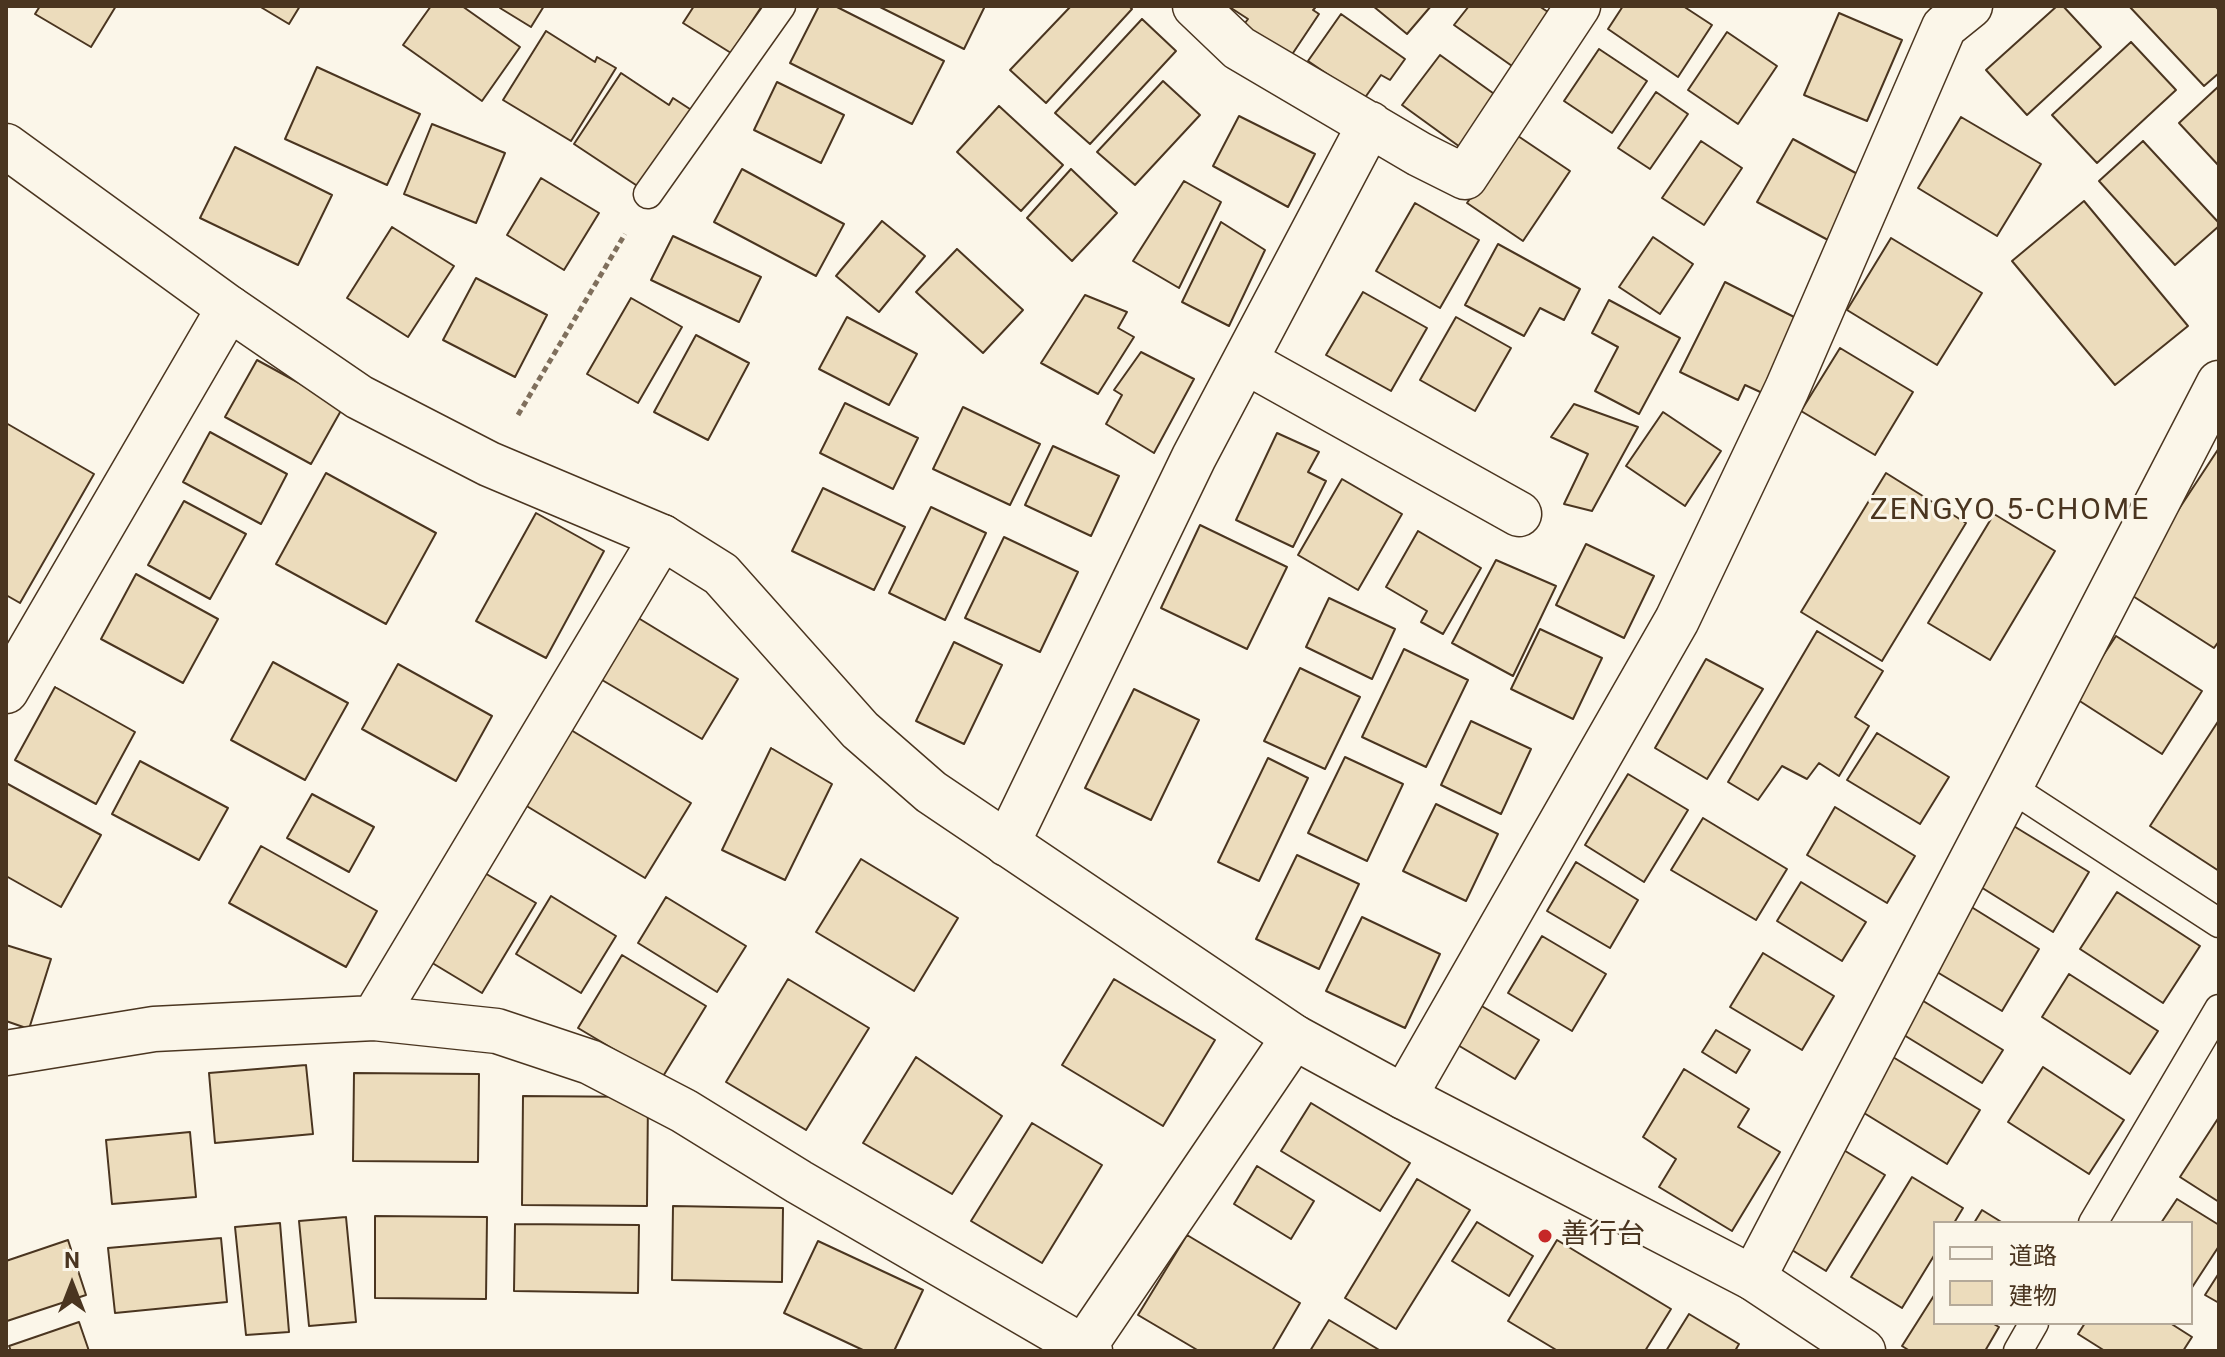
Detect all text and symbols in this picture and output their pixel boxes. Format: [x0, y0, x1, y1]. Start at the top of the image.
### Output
district label: ZENGYO 5-CHOME [1870, 493, 2150, 529]
place label: 善行台 [1561, 1219, 1645, 1253]
legend [1933, 1221, 2193, 1325]
marker: 善行台 [1536, 1227, 1554, 1245]
text: 道路 [2009, 1242, 2057, 1270]
north arrow [32, 1245, 112, 1325]
text: N [64, 1248, 80, 1273]
text: 建物 [2009, 1282, 2057, 1310]

